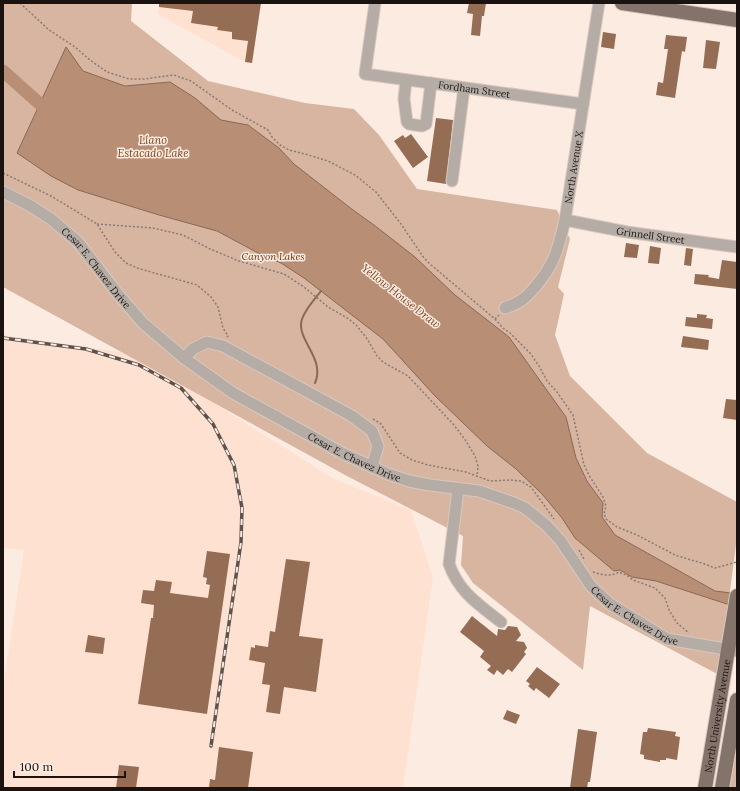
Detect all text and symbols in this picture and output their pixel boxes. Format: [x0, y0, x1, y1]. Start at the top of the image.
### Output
street label: Fordham Street [437, 78, 511, 100]
street label: North Avenue X [561, 129, 585, 205]
water label: Llano Estacado Lake [118, 133, 188, 160]
street label: Cesar E. Chavez Drive [59, 224, 134, 311]
street label: Grinnell Street [615, 224, 686, 246]
park label: Canyon Lakes [241, 250, 305, 263]
water label: Yellow House Draw [359, 261, 443, 331]
street label: Cesar E. Chavez Drive [306, 429, 403, 485]
street label: Cesar E. Chavez Drive [588, 583, 680, 647]
street label: North University Avenue [701, 658, 733, 774]
scale bar [14, 753, 125, 779]
text: 100 m [20, 759, 53, 774]

